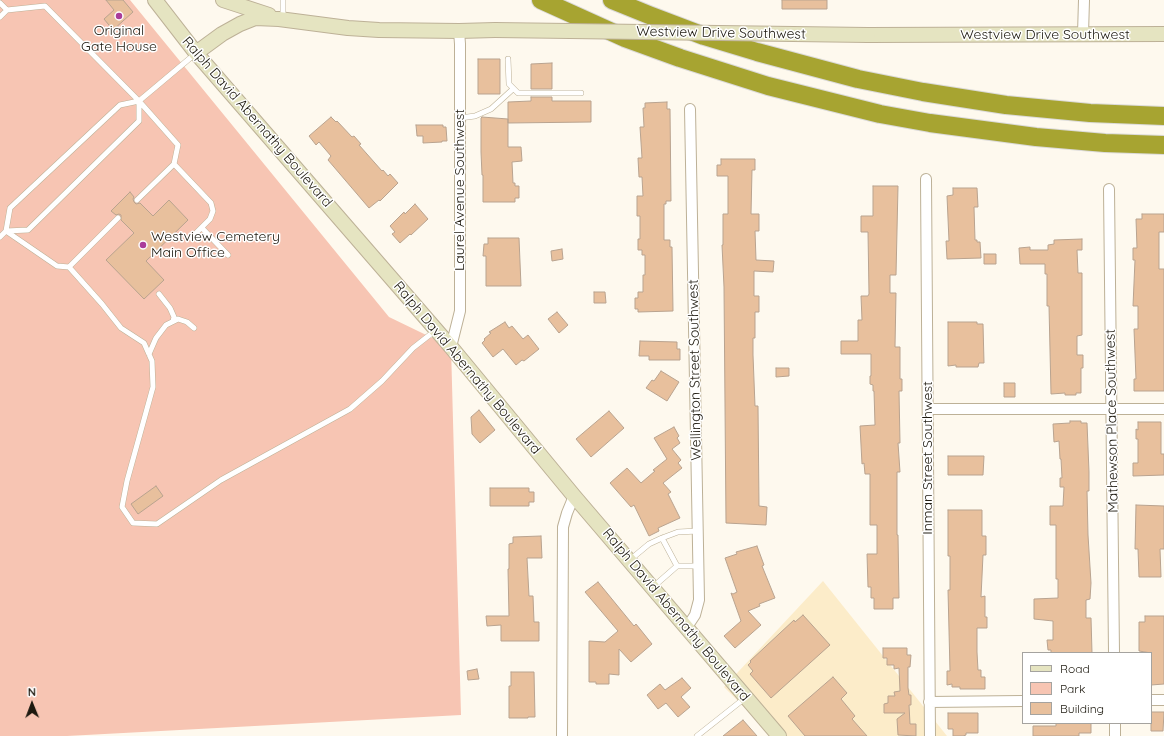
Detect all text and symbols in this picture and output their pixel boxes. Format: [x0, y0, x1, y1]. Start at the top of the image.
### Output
marker: Original Gate House [114, 11, 124, 21]
place label: Original Gate House [81, 23, 157, 56]
street label: Westview Drive Southwest [636, 23, 806, 43]
street label: Westview Drive Southwest [960, 27, 1130, 43]
street label: Ralph David Abernathy Boulevard [178, 33, 336, 211]
street label: Laurel Avenue Southwest [452, 109, 468, 271]
place label: Westview Cemetery Main Office [151, 229, 280, 262]
marker: Westview Cemetery Main Office [138, 240, 148, 250]
street label: Ralph David Abernathy Boulevard [390, 278, 544, 458]
street label: Wellington Street Southwest [685, 279, 705, 461]
street label: Mathewson Place Southwest [1102, 329, 1122, 513]
street label: Inman Street Southwest [920, 381, 936, 535]
street label: Ralph David Abernathy Boulevard [599, 525, 753, 705]
legend [1022, 652, 1152, 724]
text: Road [1060, 661, 1090, 676]
text: Park [1060, 681, 1085, 696]
north arrow [12, 684, 52, 724]
text: N [28, 685, 36, 699]
text: Building [1060, 701, 1104, 716]

